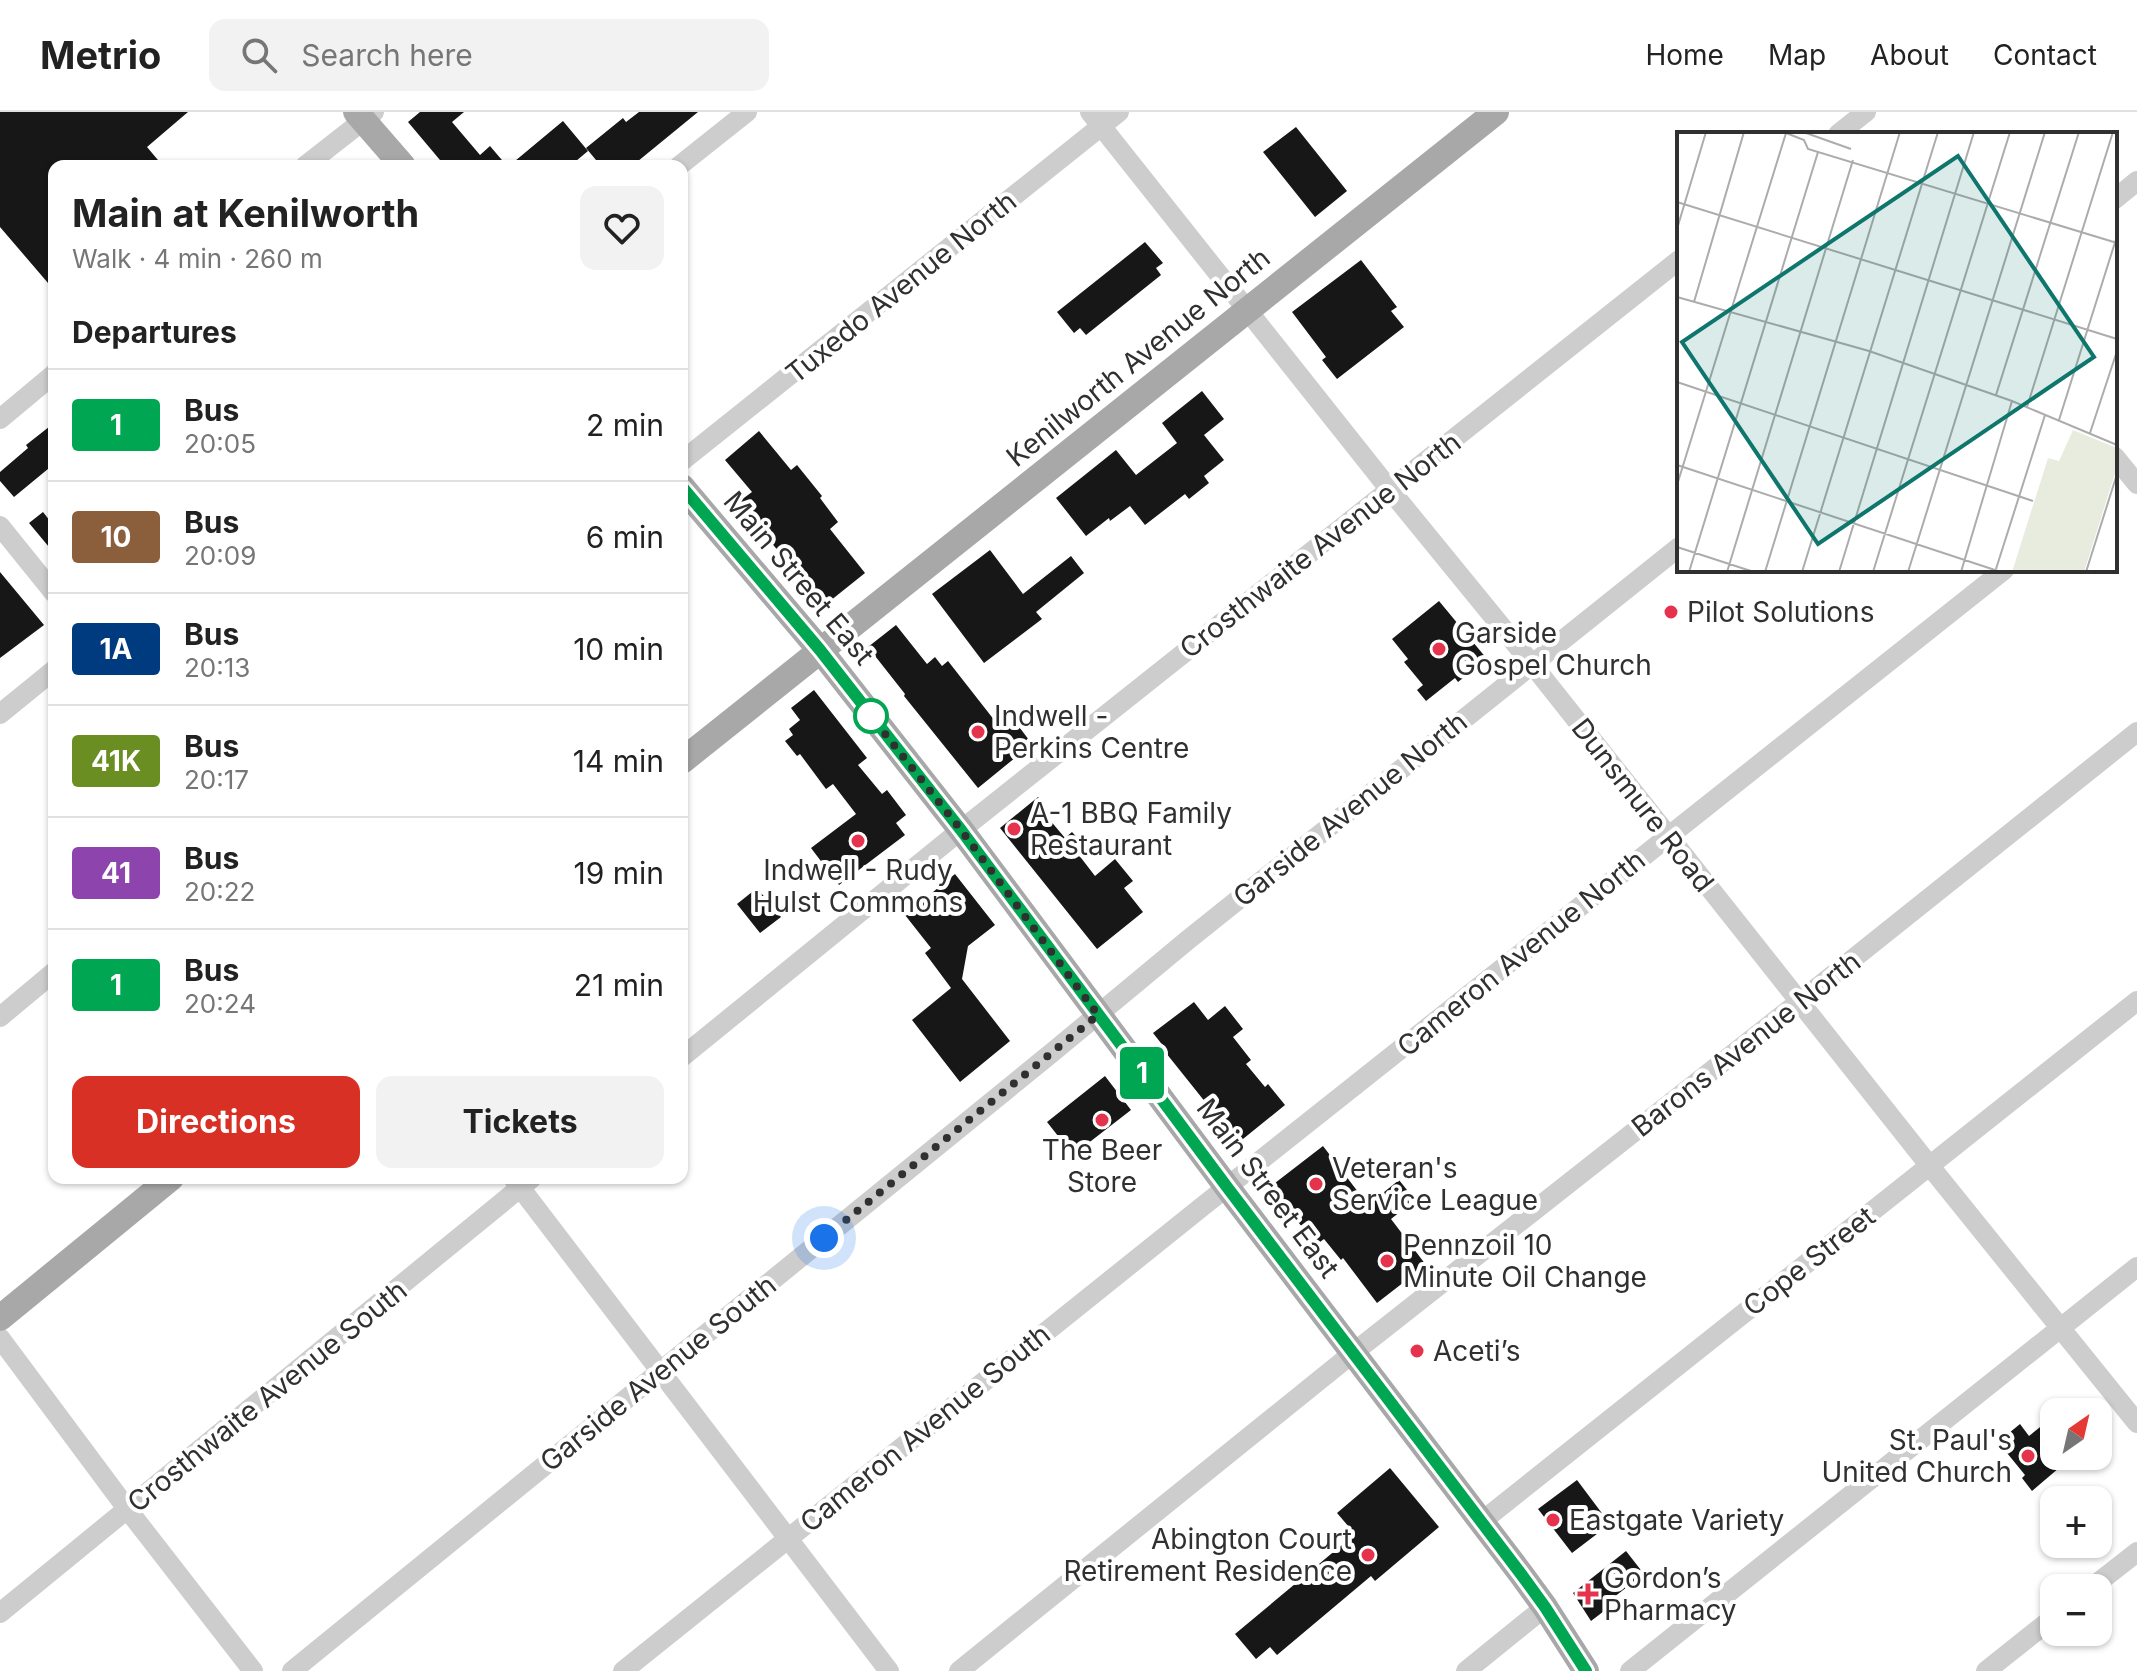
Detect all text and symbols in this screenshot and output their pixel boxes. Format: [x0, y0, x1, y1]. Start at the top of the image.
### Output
search box [209, 19, 769, 91]
text: Metrio [40, 32, 161, 78]
icon: search [237, 33, 281, 77]
text: Search here [301, 37, 473, 73]
text: Home [1645, 38, 1724, 72]
text: Map [1768, 38, 1826, 72]
text: About [1870, 38, 1949, 72]
text: Contact [1993, 38, 2097, 72]
inset map [1677, 132, 2117, 572]
street label: Tuxedo Avenue North [779, 184, 1023, 390]
button: heart [580, 186, 664, 270]
text: Main at Kenilworth [72, 190, 419, 236]
street label: Kenilworth Avenue North [1000, 240, 1276, 474]
text: Walk · 4 min · 260 m [72, 243, 323, 274]
text: Departures [72, 314, 237, 350]
text: Bus [184, 392, 239, 428]
text: 2 min [586, 407, 664, 443]
text: 1 [110, 408, 122, 442]
street label: Crosthwaite Avenue North [1173, 425, 1467, 665]
text: 20:05 [184, 428, 256, 459]
street label: Main Street East [717, 484, 881, 672]
text: Bus [184, 504, 239, 540]
text: 6 min [586, 519, 664, 555]
text: 10 [101, 520, 131, 554]
text: 20:09 [184, 540, 256, 571]
place label: Pilot Solutions [1687, 595, 1874, 629]
marker: Pilot Solutions [1662, 603, 1680, 621]
text: Bus [184, 616, 239, 652]
place label: Garside Gospel Church [1455, 616, 1652, 682]
text: 10 min [573, 631, 664, 667]
text: 1A [100, 632, 132, 666]
marker: Garside Gospel Church [1430, 640, 1448, 658]
text: 20:13 [184, 652, 250, 683]
unlabelled marker [854, 699, 888, 733]
place label: Indwell - Perkins Centre [994, 699, 1189, 765]
street label: Garside Avenue North [1226, 704, 1474, 914]
street label: Dunsmure Road [1565, 711, 1721, 899]
marker: Indwell - Perkins Centre [969, 723, 987, 741]
text: Bus [184, 728, 239, 764]
text: 14 min [573, 743, 664, 779]
text: 41K [91, 744, 141, 778]
text: 20:17 [184, 764, 249, 795]
place label: A-1 BBQ Family Restaurant [1030, 796, 1232, 862]
marker: A-1 BBQ Family Restaurant [1005, 820, 1023, 838]
marker: Indwell - Rudy Hulst Commons [849, 832, 867, 850]
text: Bus [184, 840, 239, 876]
street label: Cameron Avenue North [1390, 843, 1652, 1063]
place label: Indwell - Rudy Hulst Commons [753, 853, 963, 919]
text: 19 min [573, 855, 664, 891]
text: 41 [101, 856, 131, 890]
text: 20:22 [184, 876, 255, 907]
street label: Barons Avenue North [1625, 944, 1867, 1144]
text: Bus [184, 952, 239, 988]
text: 21 min [574, 967, 664, 1003]
text: 1 [110, 968, 122, 1002]
text: 20:24 [184, 988, 256, 1019]
line badge: 1 [1116, 1047, 1168, 1099]
text: 1 [1136, 1056, 1148, 1090]
button: Directions [72, 1076, 360, 1168]
button: Tickets [376, 1076, 664, 1168]
street label: Main Street East [1190, 1092, 1346, 1284]
marker: The Beer Store [1093, 1111, 1111, 1129]
place label: The Beer Store [1042, 1133, 1162, 1199]
place label: Veteran's Service League [1332, 1151, 1538, 1217]
marker: Veteran's Service League [1307, 1175, 1325, 1193]
street label: Cope Street [1736, 1199, 1882, 1323]
your location [804, 1218, 844, 1258]
place label: Pennzoil 10 Minute Oil Change [1403, 1228, 1647, 1294]
marker: Pennzoil 10 Minute Oil Change [1378, 1252, 1396, 1270]
street label: Garside Avenue South [533, 1267, 783, 1479]
street label: Crosthwaite Avenue South [120, 1273, 414, 1519]
street label: Cameron Avenue South [793, 1317, 1057, 1539]
place label: Aceti’s [1433, 1334, 1521, 1368]
marker: Aceti’s [1408, 1342, 1426, 1360]
north arrow [2040, 1398, 2112, 1470]
map controls [2040, 1398, 2112, 1646]
place label: St. Paul's United Church [1821, 1423, 2012, 1489]
marker: St. Paul's United Church [2019, 1447, 2037, 1465]
button: + [2040, 1486, 2112, 1558]
place label: Eastgate Variety [1569, 1503, 1784, 1537]
marker: Eastgate Variety [1544, 1511, 1562, 1529]
place label: Abington Court Retirement Residence [1063, 1522, 1352, 1588]
marker: Abington Court Retirement Residence [1359, 1546, 1377, 1564]
place label: Gordon’s Pharmacy [1604, 1561, 1737, 1627]
button: − [2040, 1574, 2112, 1646]
marker: Gordon’s Pharmacy [1579, 1585, 1597, 1603]

